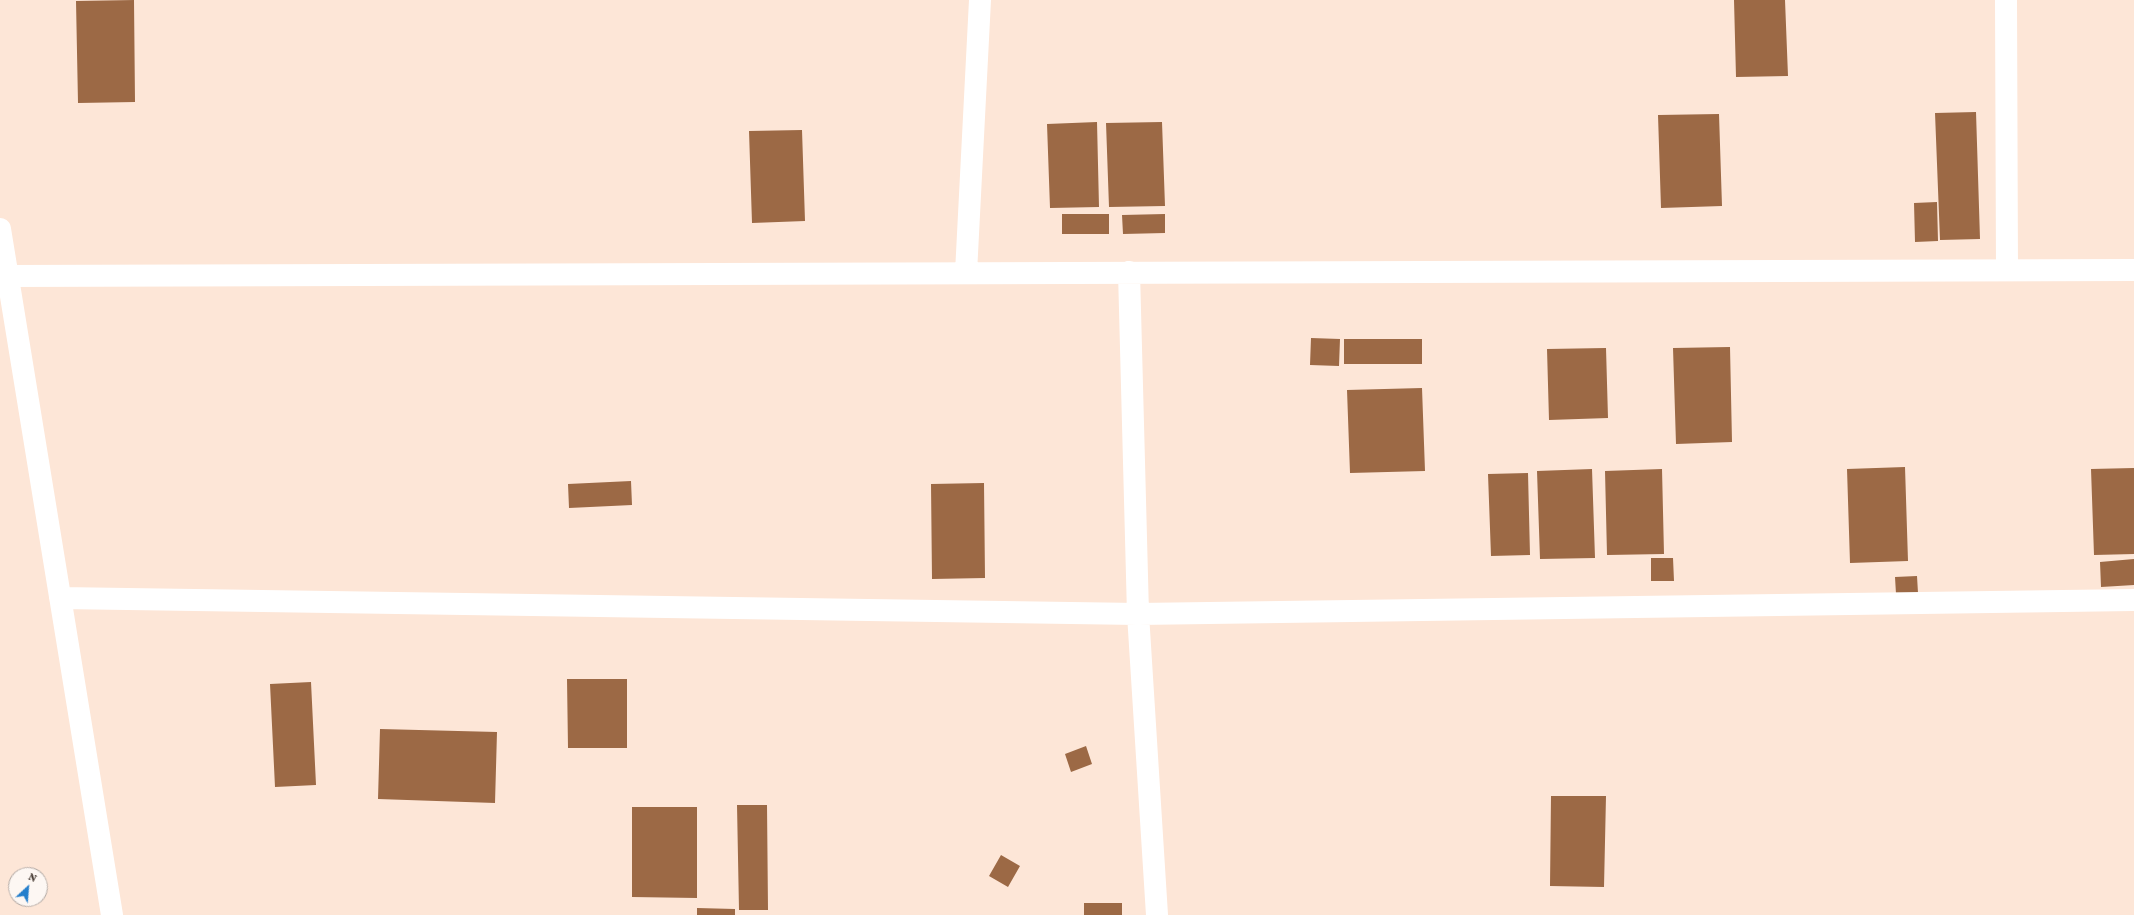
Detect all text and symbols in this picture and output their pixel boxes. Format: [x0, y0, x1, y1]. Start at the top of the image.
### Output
north arrow [8, 867, 48, 907]
text: N [27, 870, 39, 884]

